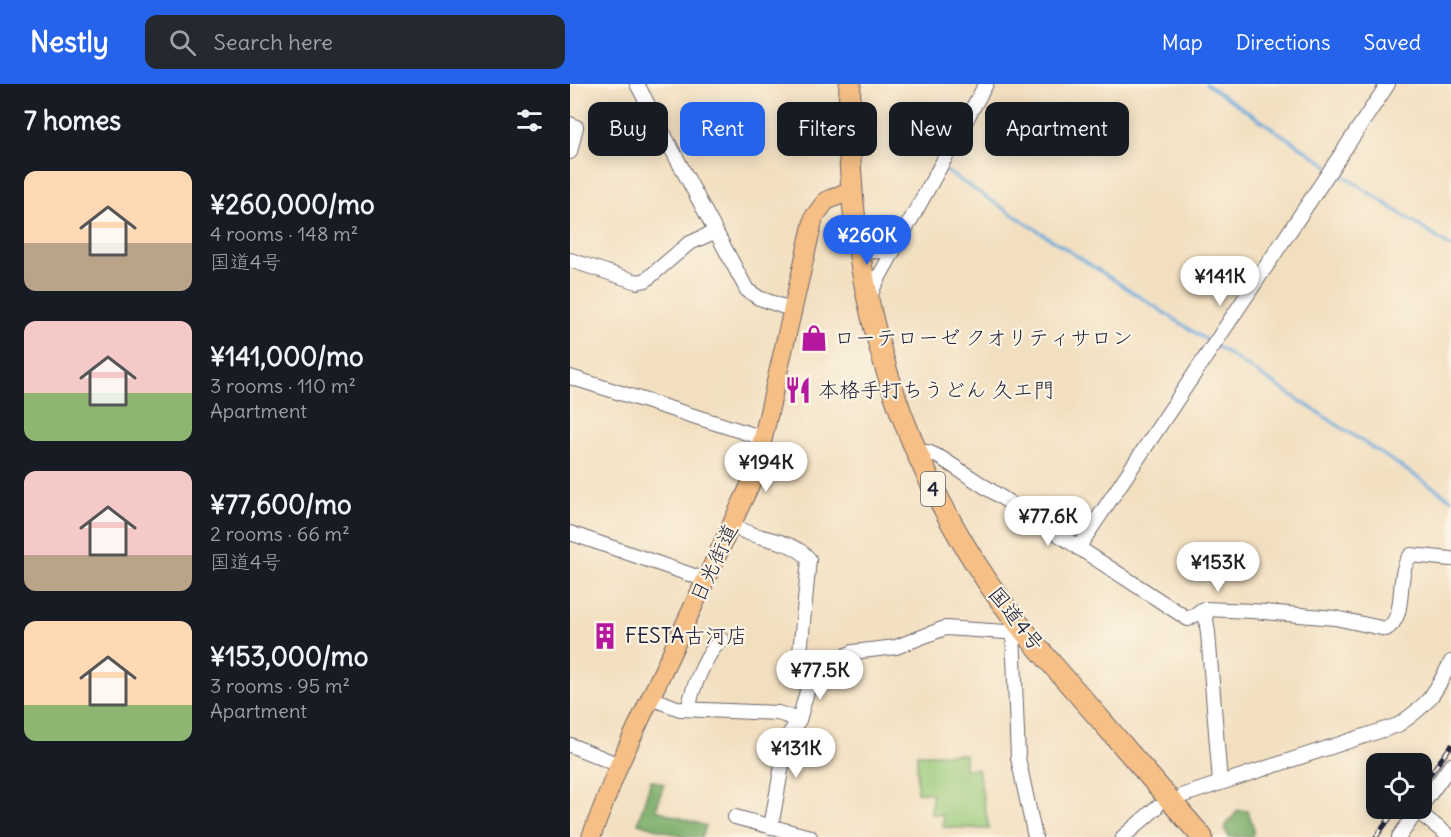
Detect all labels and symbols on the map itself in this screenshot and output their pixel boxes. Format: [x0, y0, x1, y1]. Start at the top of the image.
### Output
pin: ¥260K [825, 215, 909, 266]
pin: ¥141K [1178, 256, 1262, 307]
shop icon: ローテローゼ クオリティサロン [799, 323, 829, 353]
place label: ローテローゼ クオリティサロン [834, 324, 1133, 351]
restaurant icon: 本格手打ちうどん 久エ門 [783, 375, 813, 405]
place label: 本格手打ちうどん 久エ門 [818, 376, 1054, 403]
pin: ¥194K [724, 442, 808, 493]
road number: 4 [921, 472, 945, 506]
pin: ¥77.6K [999, 496, 1097, 547]
street label: 日光街道 [684, 519, 744, 607]
pin: ¥153K [1176, 542, 1260, 593]
street label: 国道4号 [983, 581, 1050, 657]
building icon: FESTA古河店 [590, 621, 620, 651]
place label: FESTA古河店 [625, 622, 747, 649]
pin: ¥77.5K [771, 650, 869, 701]
pin: ¥131K [754, 728, 838, 779]

